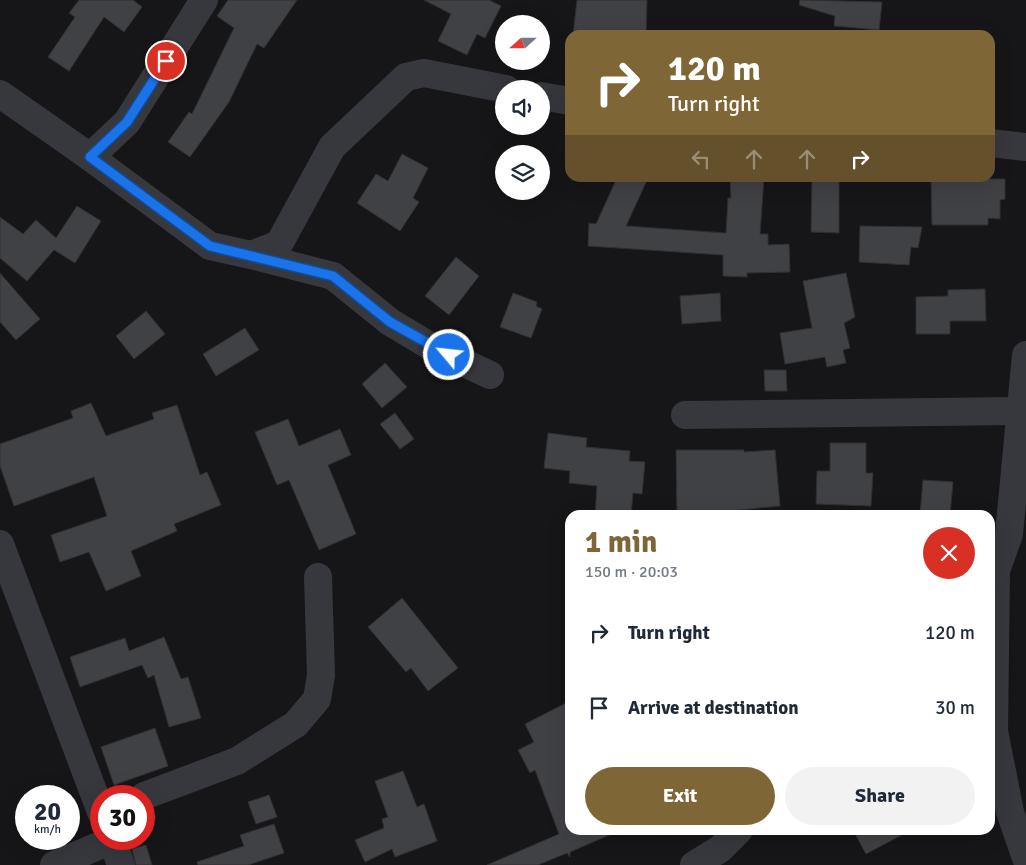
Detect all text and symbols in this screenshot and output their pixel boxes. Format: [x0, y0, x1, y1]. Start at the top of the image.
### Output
north arrow [495, 15, 550, 70]
map controls [495, 15, 550, 200]
pin [145, 40, 187, 82]
icon: arrive [152, 47, 180, 75]
text: 120 m [668, 47, 761, 90]
icon: right [585, 50, 650, 115]
button: sound [495, 80, 550, 135]
text: Turn right [668, 90, 760, 117]
button: layers [495, 145, 550, 200]
icon: left [687, 145, 715, 173]
icon: ahead [740, 145, 768, 173]
icon: ahead [793, 145, 821, 173]
icon: right [846, 145, 874, 173]
position arrow [422, 328, 474, 380]
text: 1 min [585, 524, 657, 561]
button: close [923, 527, 975, 579]
text: 150 m · 20:03 [585, 562, 678, 582]
icon: right [585, 619, 613, 647]
text: Turn right [628, 621, 710, 645]
text: 120 m [925, 621, 975, 645]
icon: arrive [585, 694, 613, 722]
text: Arrive at destination [628, 696, 799, 720]
text: 30 m [935, 696, 975, 720]
button: Exit [585, 767, 775, 825]
button: Share [785, 767, 975, 825]
speed limit sign: 30 [90, 785, 155, 850]
text: 20 [34, 796, 61, 827]
text: km/h [34, 822, 61, 837]

